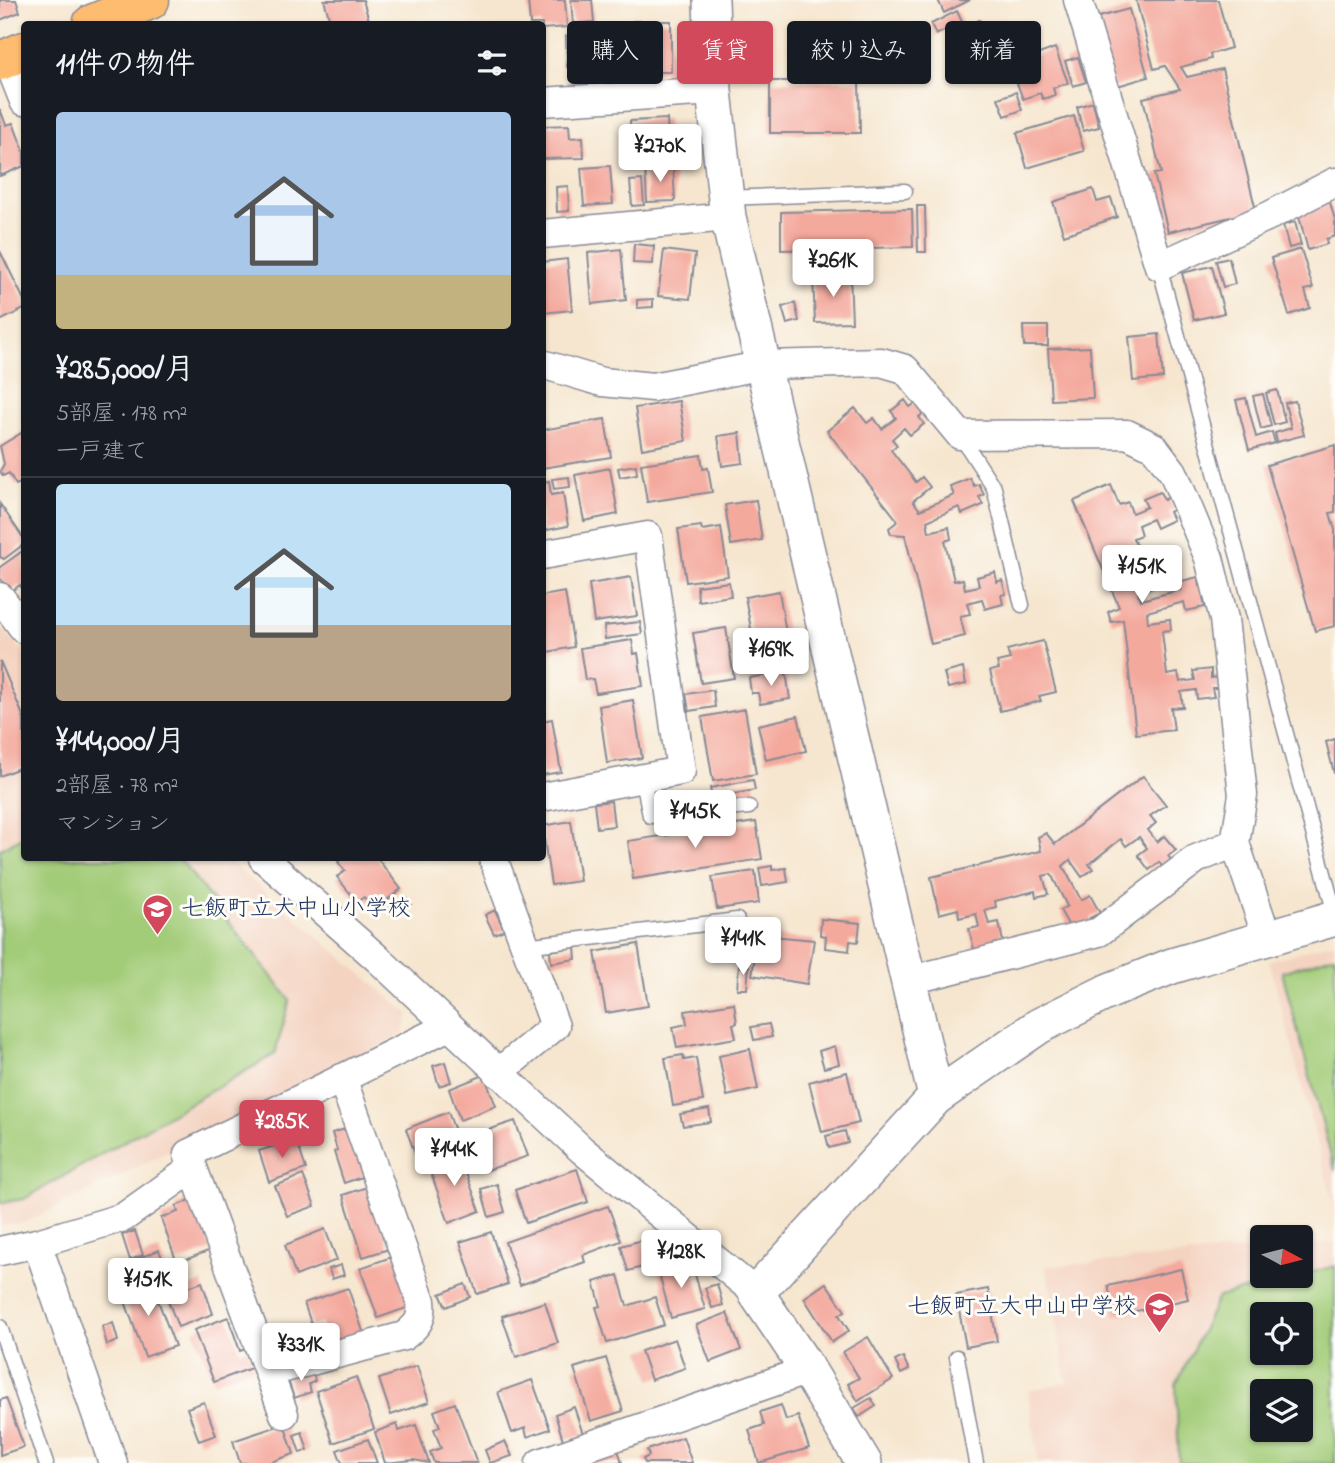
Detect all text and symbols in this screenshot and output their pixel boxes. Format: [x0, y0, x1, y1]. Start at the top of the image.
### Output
chip: 購入 [567, 21, 663, 84]
chip: 賃貸 [677, 21, 773, 84]
chip: 絞り込み [787, 21, 931, 84]
chip: 新着 [945, 21, 1041, 84]
text: 11件の物件 [56, 44, 195, 88]
icon: filters [473, 44, 511, 82]
pin: ¥270K [611, 124, 709, 184]
text: ¥270K [635, 130, 685, 163]
icon: home [221, 158, 347, 284]
pin: ¥261K [784, 240, 882, 299]
text: ¥261K [809, 245, 858, 278]
text: ¥285,000/月 [56, 349, 194, 393]
text: 5部屋 · 178 m² [56, 398, 187, 431]
text: 一戸建て [56, 436, 148, 469]
icon: home [221, 530, 347, 656]
pin: ¥151K [1093, 546, 1191, 605]
text: ¥151K [1118, 551, 1166, 584]
pin: ¥169K [722, 628, 820, 688]
text: ¥169K [749, 634, 793, 667]
text: ¥144,000/月 [56, 721, 185, 765]
text: 2部屋 · 78 m² [56, 770, 178, 803]
pin: ¥145K [646, 790, 744, 850]
text: ¥145K [670, 796, 720, 829]
text: マンション [56, 808, 170, 841]
school or university icon: 七飯町立大中山小学校 [141, 892, 175, 936]
place label: 七飯町立大中山小学校 [181, 893, 411, 926]
pin: ¥141K [694, 918, 792, 977]
text: ¥141K [721, 923, 765, 956]
pin: ¥285K [233, 1100, 331, 1160]
text: ¥285K [255, 1106, 309, 1139]
pin: ¥144K [405, 1128, 503, 1188]
text: ¥144K [431, 1134, 477, 1167]
north arrow [1250, 1225, 1312, 1288]
map controls [1250, 1225, 1313, 1442]
pin: ¥128K [632, 1230, 730, 1290]
text: ¥128K [657, 1236, 705, 1269]
pin: ¥151K [99, 1258, 197, 1318]
text: ¥151K [124, 1264, 172, 1297]
school or university icon: 七飯町立大中山中学校 [1143, 1290, 1177, 1334]
place label: 七飯町立大中山中学校 [907, 1291, 1137, 1324]
button: locate [1250, 1302, 1313, 1365]
pin: ¥331K [252, 1324, 350, 1383]
text: ¥331K [278, 1329, 324, 1362]
button: layers [1250, 1379, 1313, 1442]

